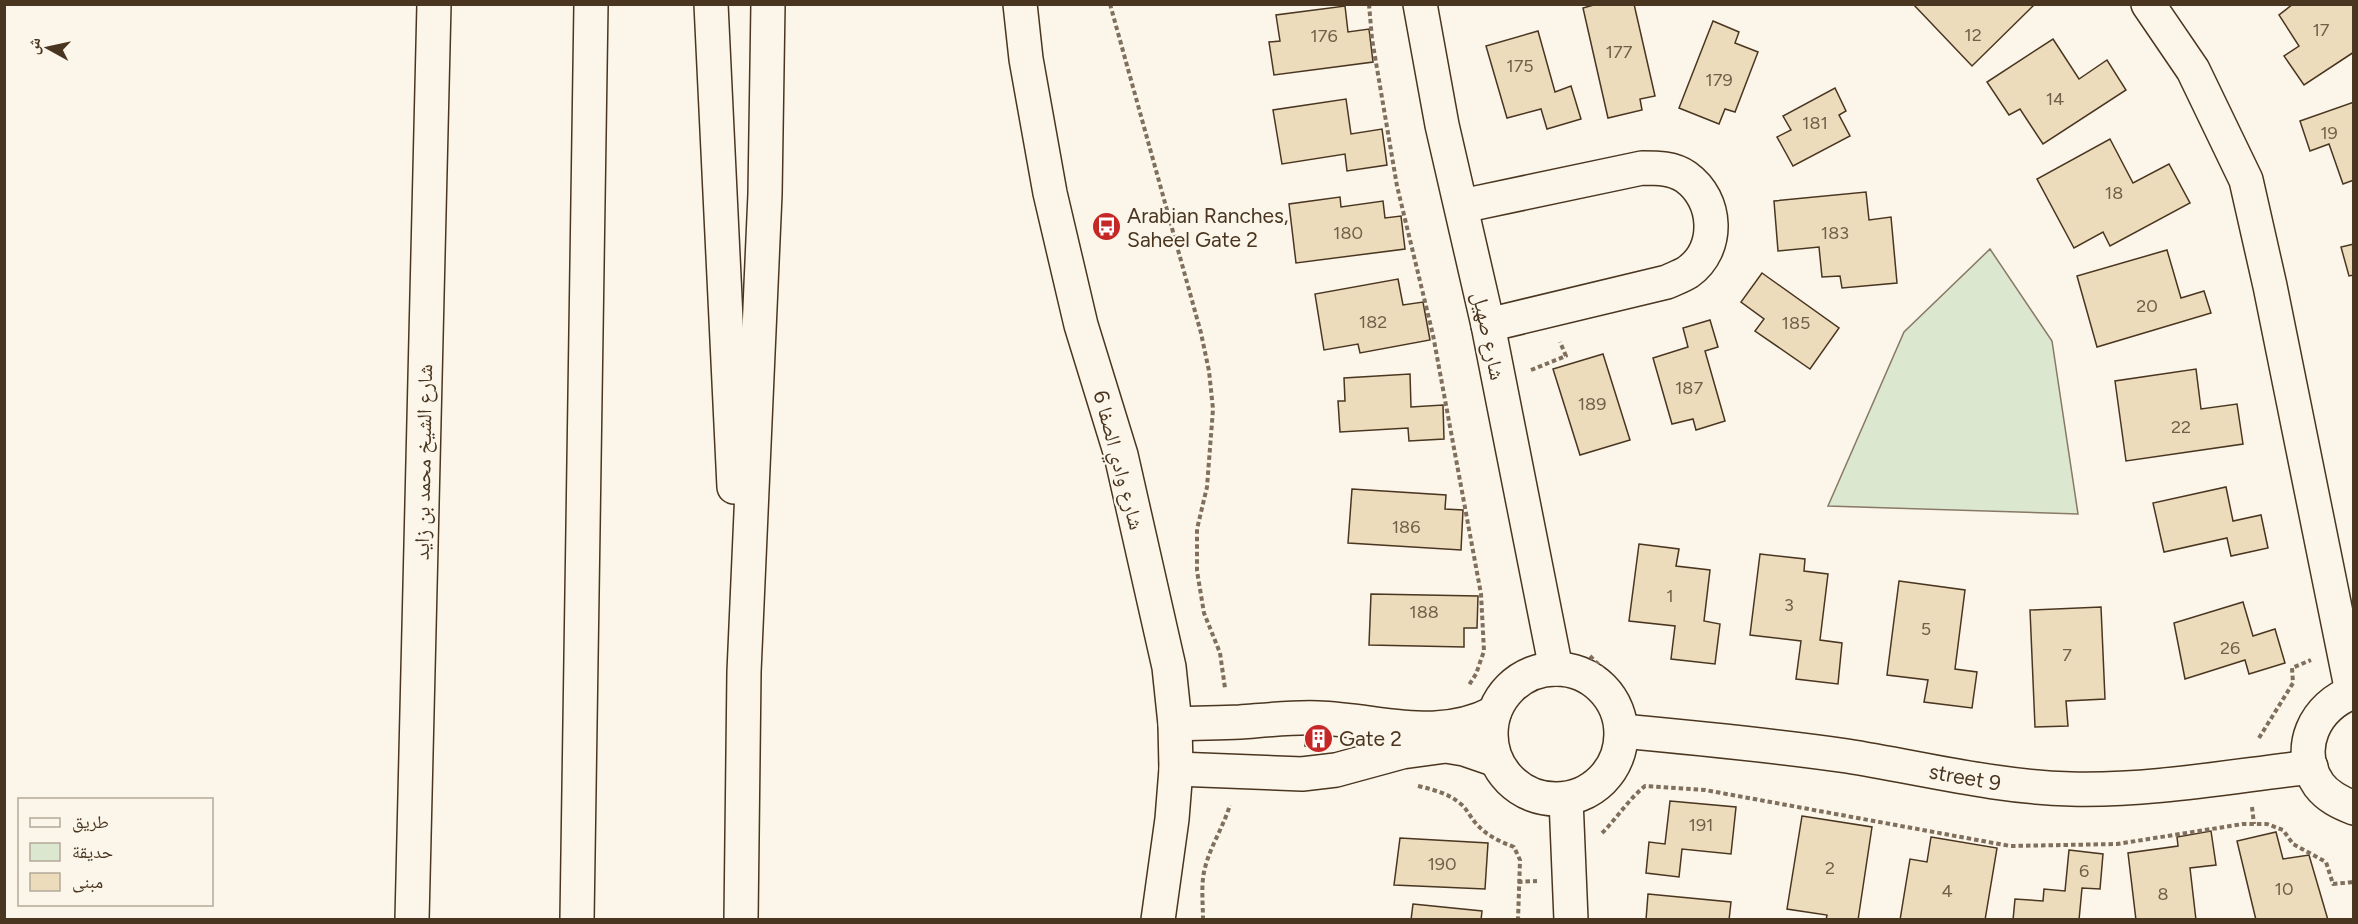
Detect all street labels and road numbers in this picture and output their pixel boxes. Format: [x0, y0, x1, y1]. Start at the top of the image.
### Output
street label: شارع صهيل [1466, 290, 1511, 383]
street label: شارع الشيخ محمد بن زايد [409, 364, 438, 560]
street label: شارع وادي الصفا 6 [1084, 388, 1150, 533]
street label: street 9 [1927, 758, 2003, 796]

